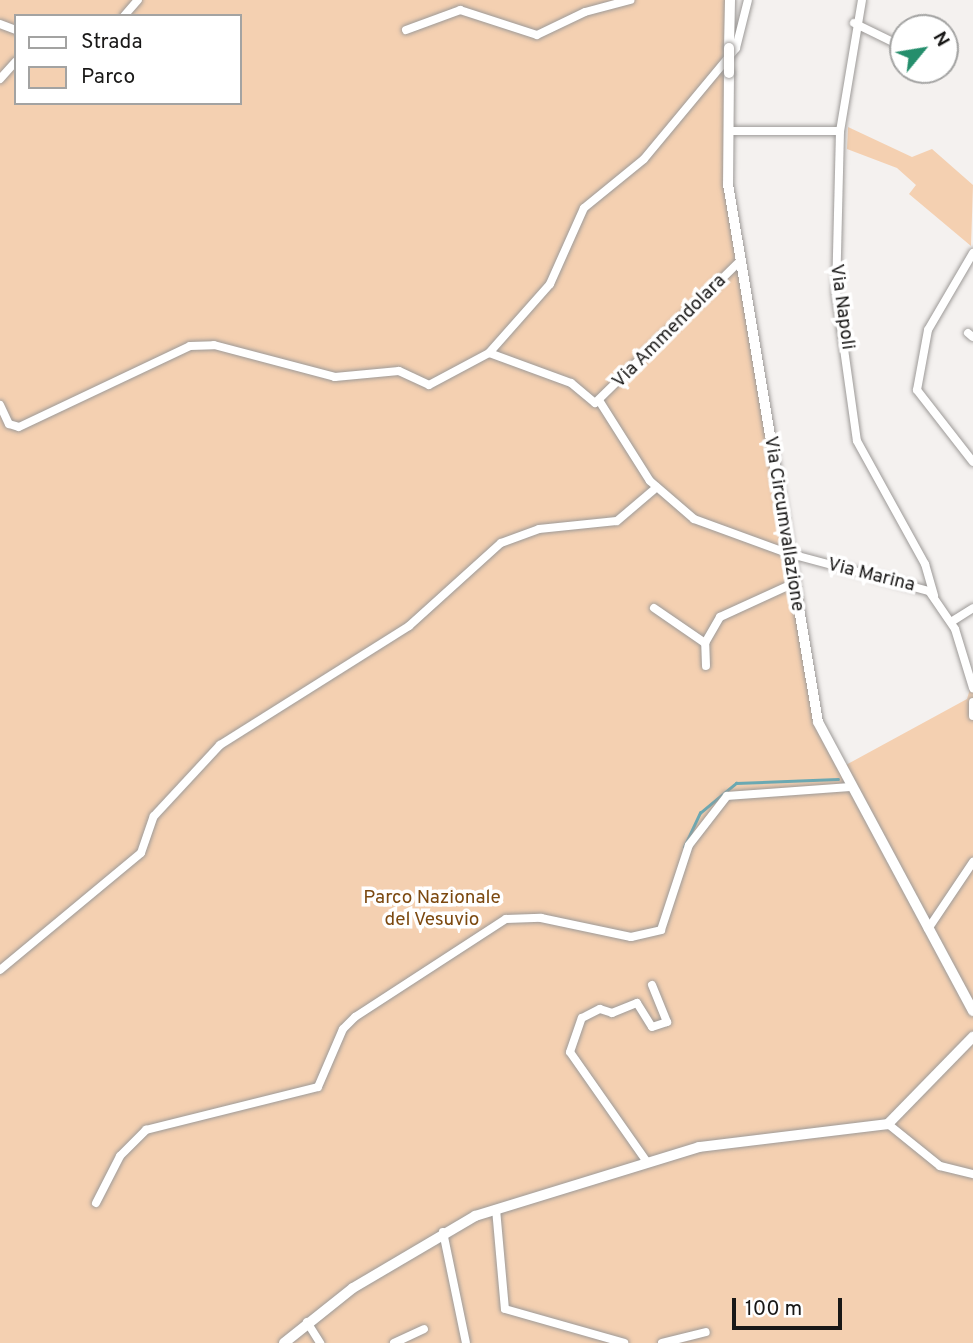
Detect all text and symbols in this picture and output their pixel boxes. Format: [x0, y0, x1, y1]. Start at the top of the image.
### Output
legend [14, 14, 242, 105]
north arrow [889, 14, 959, 84]
text: N [927, 28, 954, 51]
text: Strada [81, 29, 142, 56]
text: Parco [81, 64, 135, 91]
street label: Via Napoli [824, 263, 858, 351]
street label: Via Ammendolara [608, 270, 732, 394]
street label: Via Circumvallazione [758, 435, 808, 613]
street label: Via Marina [825, 554, 917, 598]
park label: Parco Nazionale del Vesuvio [363, 888, 501, 932]
scale bar [735, 1284, 845, 1328]
text: 100 m [745, 1296, 802, 1323]

